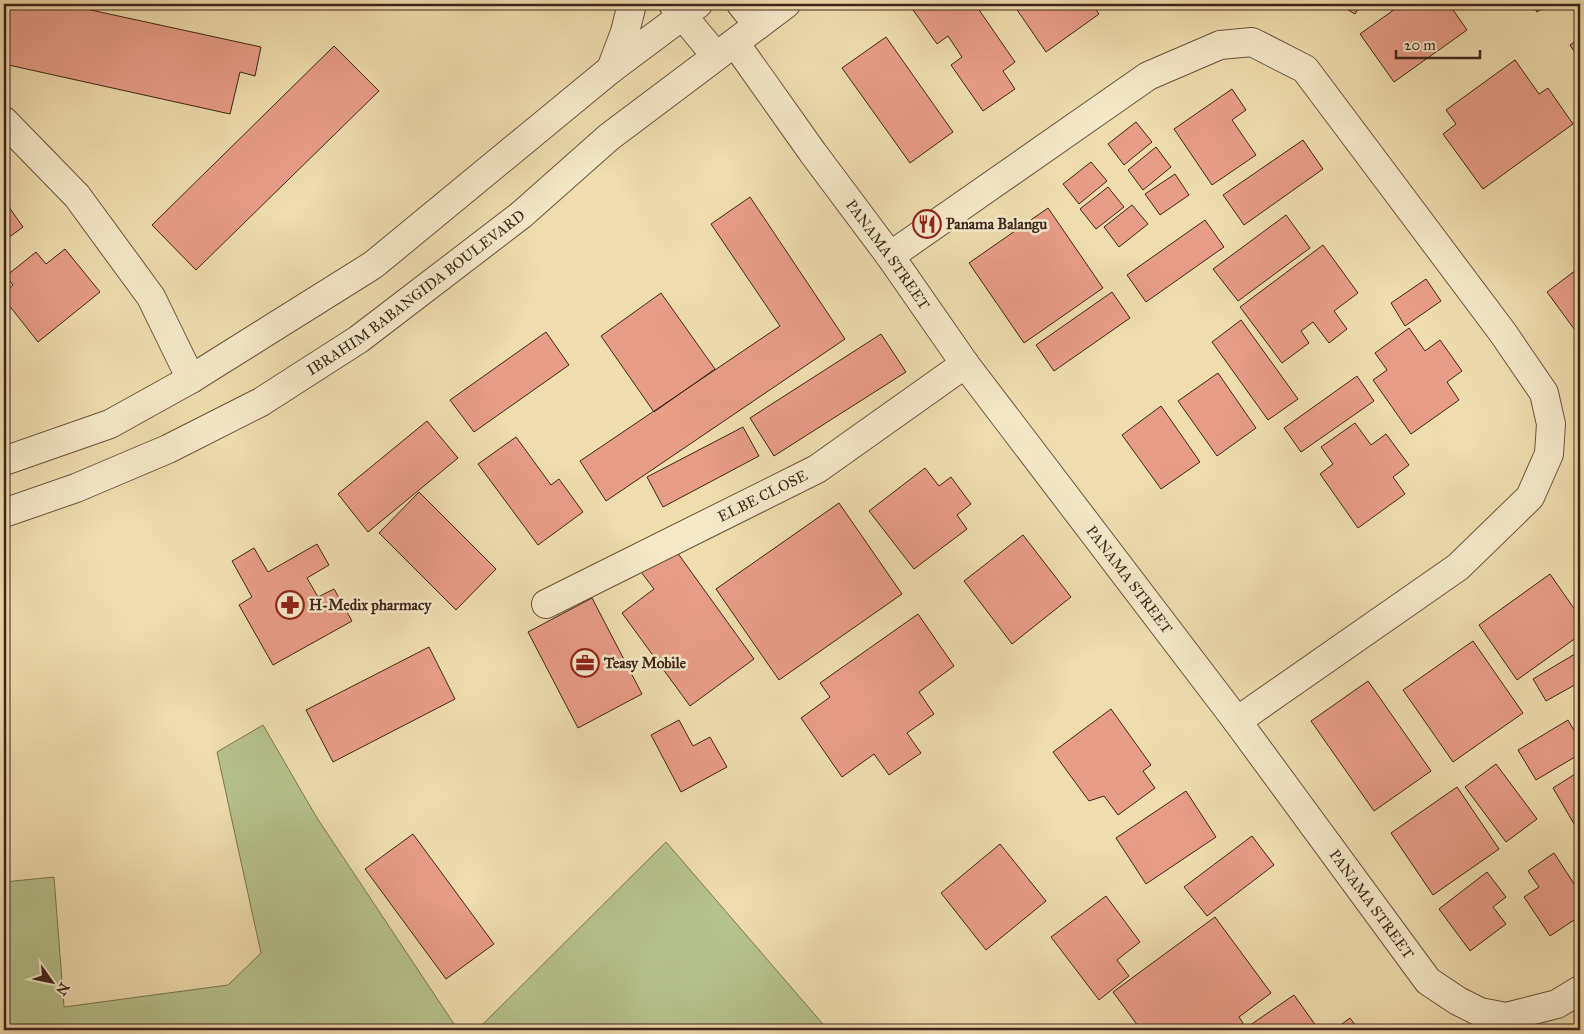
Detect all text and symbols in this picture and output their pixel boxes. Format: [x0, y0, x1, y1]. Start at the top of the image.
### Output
scale bar [1396, 28, 1480, 60]
text: 20 m [1404, 36, 1436, 54]
street label: PANAMA STREET [842, 196, 933, 313]
street label: IBRAHIM BABANGIDA BOULEVARD [303, 206, 529, 379]
restaurant icon: Panama Balangu [912, 209, 942, 239]
place label: Panama Balangu [946, 215, 1047, 234]
street label: ELBE CLOSE [715, 466, 811, 526]
street label: PANAMA STREET [1082, 522, 1176, 637]
pharmacy icon: H-Medix pharmacy [275, 590, 305, 620]
place label: H-Medix pharmacy [309, 596, 432, 615]
office icon: Teasy Mobile [570, 648, 600, 678]
place label: Teasy Mobile [603, 654, 687, 673]
street label: PANAMA STREET [1325, 846, 1418, 962]
north arrow [28, 956, 78, 1006]
text: N [52, 979, 73, 999]

